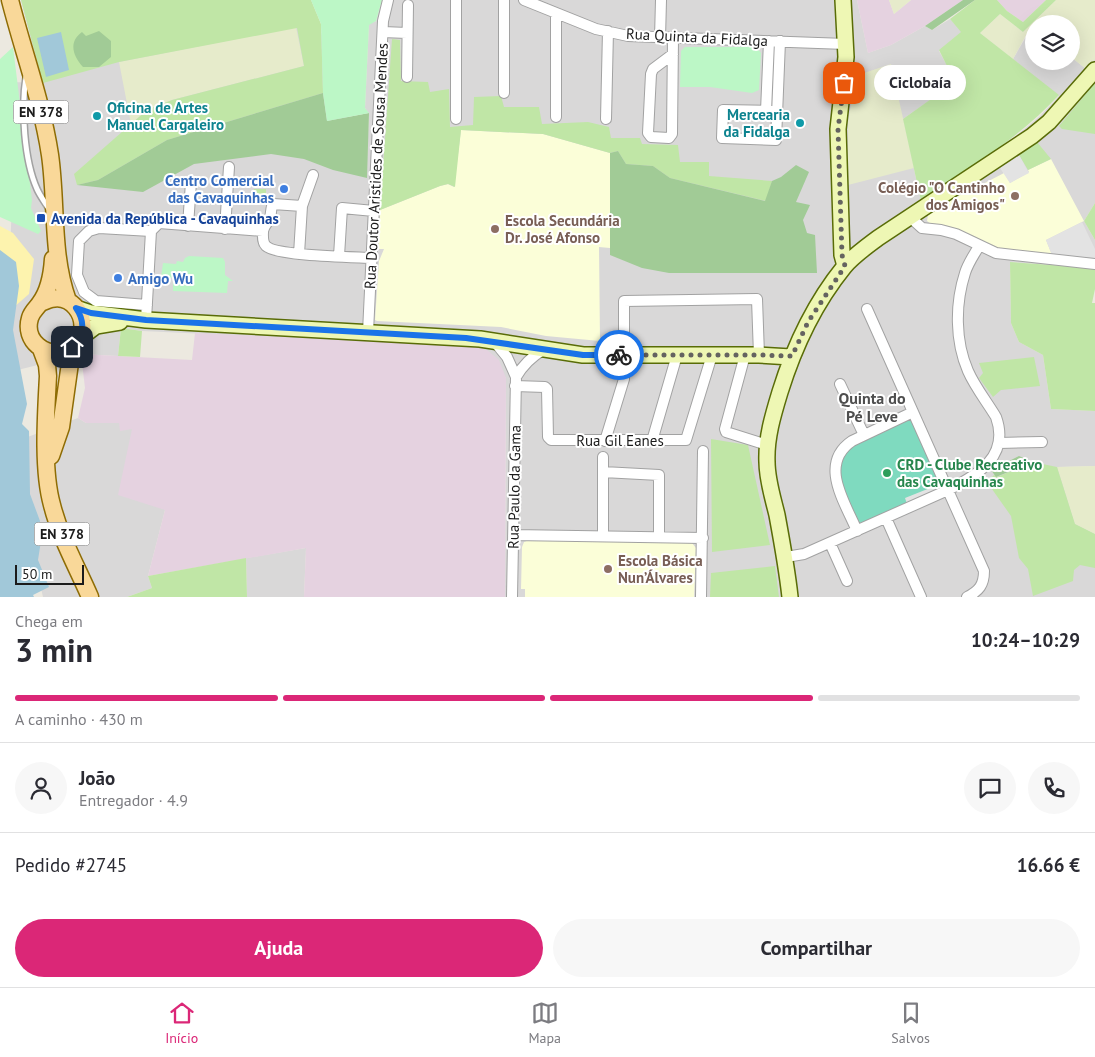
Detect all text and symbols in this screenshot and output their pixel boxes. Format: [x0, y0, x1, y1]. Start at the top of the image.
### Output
map controls [1025, 15, 1080, 70]
button: layers [1025, 15, 1080, 70]
street label: Rua Quinta da Fidalga [626, 24, 768, 50]
street label: Rua Doutor Aristides de Sousa Mendes [360, 42, 392, 290]
pin [823, 62, 865, 104]
callout: Ciclobaía [874, 66, 966, 100]
icon: bag [830, 69, 858, 97]
text: Ciclobaía [889, 72, 951, 92]
place label: Oficina de Artes Manuel Cargaleiro [107, 98, 224, 134]
road number: EN 378 [13, 100, 68, 124]
place label: Mercearia da Fidalga [724, 105, 790, 141]
marker: Oficina de Artes Manuel Cargaleiro [91, 110, 103, 122]
marker: Mercearia da Fidalga [794, 117, 806, 129]
place label: Centro Comercial das Cavaquinhas [165, 171, 275, 207]
place label: Colégio "O Cantinho dos Amigos" [878, 178, 1005, 214]
marker: Centro Comercial das Cavaquinhas [278, 183, 290, 195]
marker: Colégio "O Cantinho dos Amigos" [1009, 190, 1021, 202]
place label: Avenida da República - Cavaquinhas [51, 209, 279, 228]
place label: Escola Secundária Dr. José Afonso [505, 211, 620, 247]
marker: Avenida da República - Cavaquinhas [35, 212, 47, 224]
marker: Escola Secundária Dr. José Afonso [489, 223, 501, 235]
place label: Amigo Wu [128, 269, 193, 288]
marker: Amigo Wu [112, 272, 124, 284]
pin [51, 326, 93, 368]
courier [594, 330, 644, 380]
icon: home [58, 333, 86, 361]
icon: bike [605, 341, 633, 369]
district label: Quinta do Pé Leve [838, 388, 906, 426]
street label: Rua Paulo da Gama [503, 425, 525, 549]
street label: Rua Gil Eanes [576, 431, 664, 450]
place label: CRD - Clube Recreativo das Cavaquinhas [897, 455, 1042, 491]
marker: CRD - Clube Recreativo das Cavaquinhas [881, 467, 893, 479]
road number: EN 378 [34, 522, 90, 546]
place label: Escola Básica Nun’Álvares [618, 551, 703, 587]
scale bar [15, 562, 84, 585]
marker: Escola Básica Nun’Álvares [602, 563, 614, 575]
text: 50 m [22, 565, 52, 583]
text: Chega em [15, 611, 83, 631]
text: 10:24–10:29 [971, 628, 1080, 652]
text: 3 min [15, 629, 93, 671]
text: A caminho · 430 m [15, 709, 143, 729]
button: person [15, 762, 67, 814]
button: chat [964, 762, 1016, 814]
button: phone [1028, 762, 1080, 814]
text: João [79, 766, 115, 790]
text: Entregador · 4.9 [79, 790, 188, 810]
text: Pedido #2745 [15, 853, 127, 877]
text: 16.66 € [1017, 853, 1080, 877]
button: Ajuda [15, 919, 543, 977]
button: Compartilhar [553, 919, 1080, 977]
tab: Início [165, 999, 198, 1047]
tab: Mapa [529, 999, 561, 1047]
tab: Salvos [891, 999, 930, 1047]

